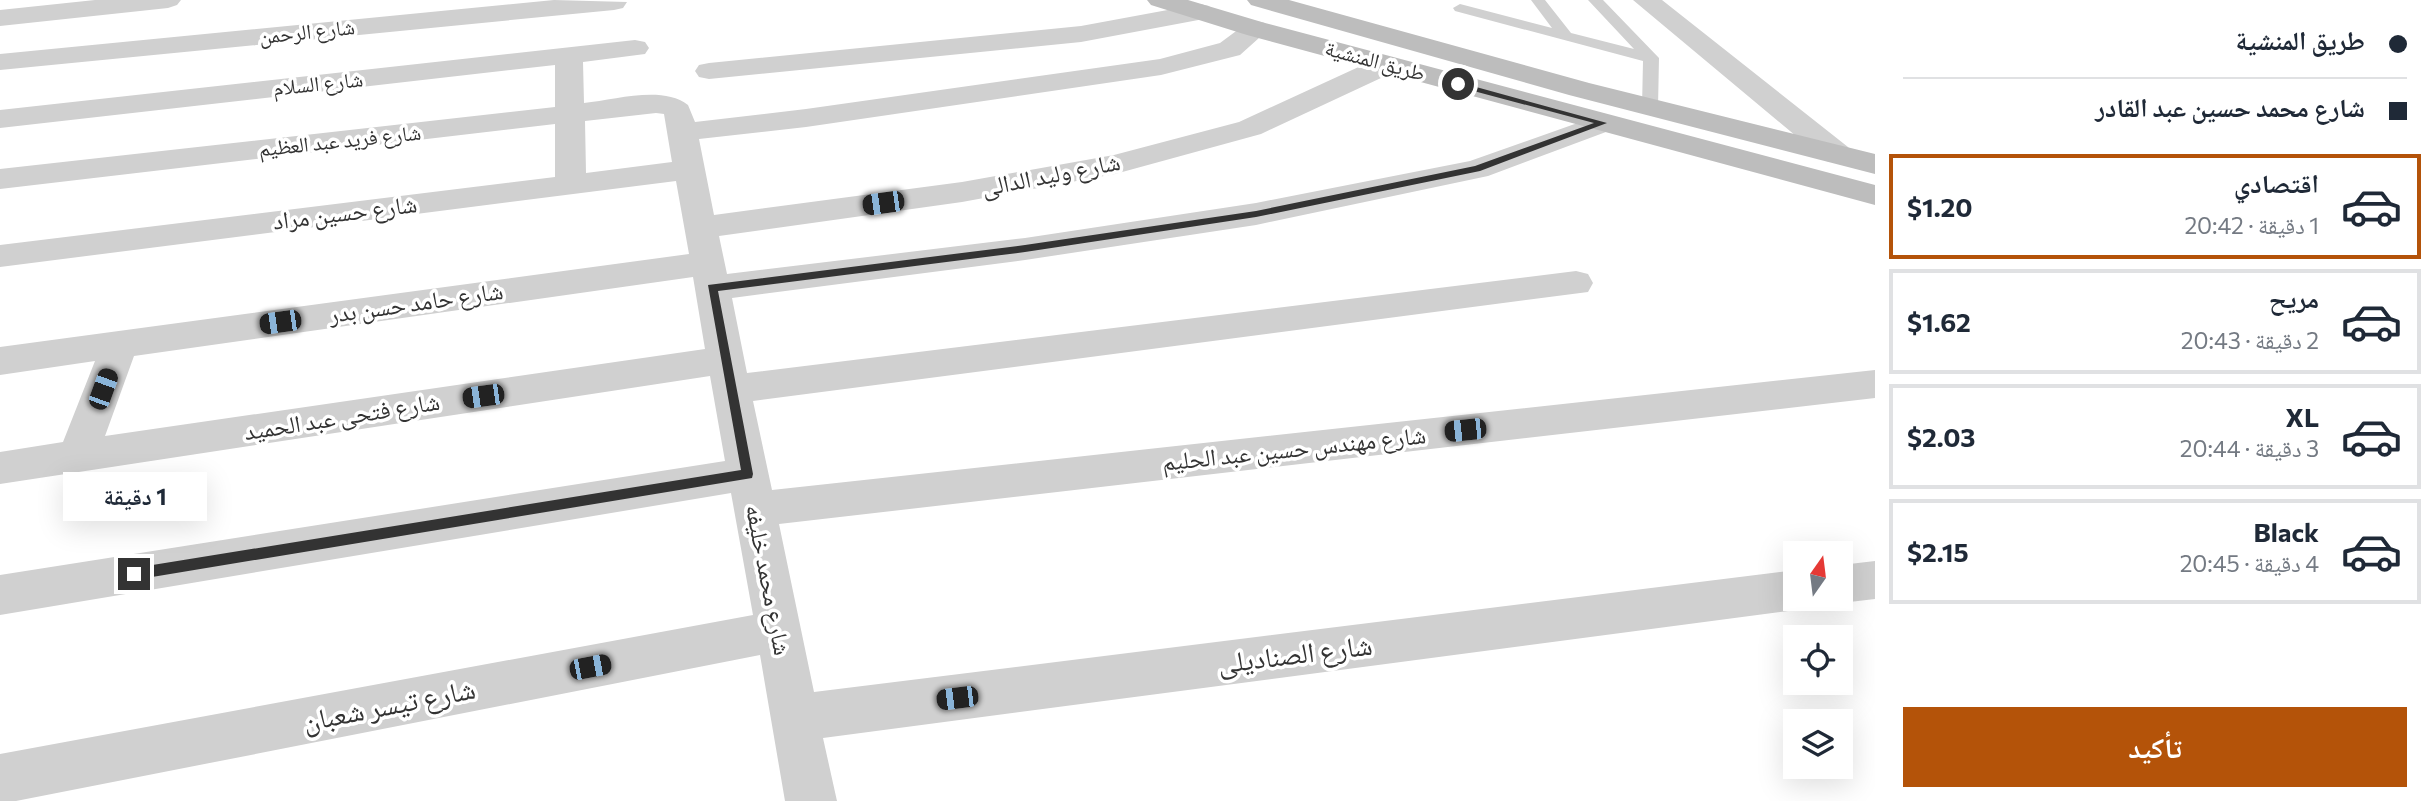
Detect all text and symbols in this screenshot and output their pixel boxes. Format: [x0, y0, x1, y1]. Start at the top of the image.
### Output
street label: شارع الرحمن [258, 13, 356, 50]
text: طريق المنشية [2235, 24, 2365, 55]
street label: طريق المنشية [1322, 34, 1428, 87]
street label: شارع السلام [272, 65, 364, 103]
route start [1442, 68, 1474, 100]
text: شارع محمد حسين عبد القادر [2095, 91, 2365, 122]
street label: شارع فريد عبد العظيم [257, 119, 423, 163]
street label: شارع وليد الدالى [979, 146, 1123, 203]
text: اقتصادي [2234, 167, 2319, 198]
icon: car [2340, 175, 2403, 238]
street label: شارع حسين مراد [271, 188, 419, 237]
car [861, 190, 906, 216]
text: $1.20 [1907, 191, 1973, 222]
text: 1 دقيقة · 20:42 [2184, 211, 2319, 239]
street label: شارع حامد حسن بدر [326, 275, 505, 330]
text: مريح [2269, 282, 2319, 313]
icon: car [2340, 290, 2403, 353]
text: $1.62 [1907, 306, 1971, 337]
car [258, 309, 303, 335]
text: 2 دقيقة · 20:43 [2181, 326, 2319, 354]
car [86, 366, 121, 412]
car [461, 383, 506, 409]
street label: شارع فتحى عبد الحميد [242, 386, 442, 447]
text: XL [2285, 401, 2319, 432]
icon: car [2340, 405, 2403, 468]
car [1444, 417, 1487, 443]
street label: شارع مهندس حسين عبد الحليم [1160, 419, 1428, 479]
text: $2.03 [1907, 421, 1976, 452]
text: 3 دقيقة · 20:44 [2180, 434, 2319, 462]
callout: 1 دقيقة [62, 472, 206, 522]
text: 1 دقيقة [103, 482, 167, 510]
street label: شارع محمد خليفه [739, 502, 798, 658]
text: Black [2253, 516, 2319, 547]
icon: car [2340, 520, 2403, 583]
text: $2.15 [1907, 536, 1969, 567]
north arrow [1783, 541, 1853, 611]
map controls [1783, 541, 1853, 779]
text: 4 دقيقة · 20:45 [2180, 549, 2319, 577]
route end [118, 558, 150, 590]
button: locate [1783, 625, 1853, 695]
street label: شارع الصناديلى [1216, 627, 1374, 681]
car [568, 653, 613, 681]
street label: شارع تيسر شعبان [300, 671, 478, 739]
car [935, 685, 980, 711]
button: تأكيد [1903, 707, 2407, 787]
button: layers [1783, 709, 1853, 779]

